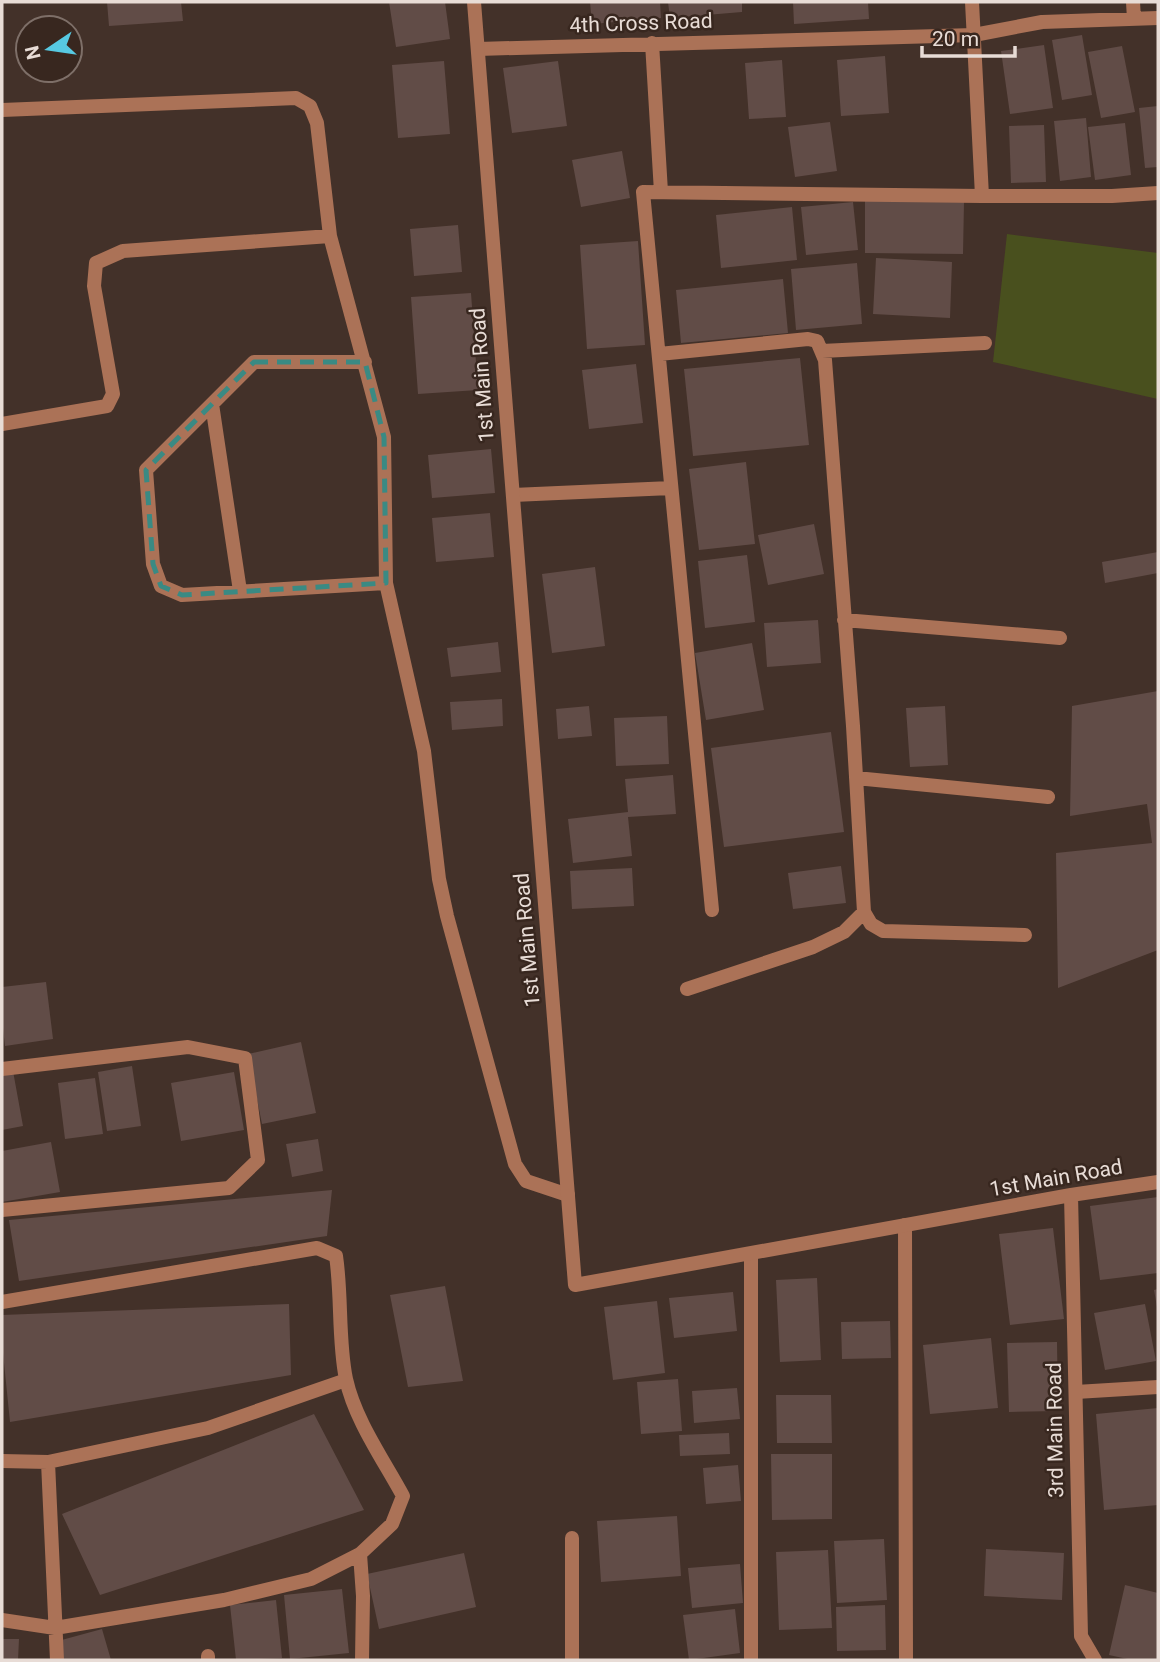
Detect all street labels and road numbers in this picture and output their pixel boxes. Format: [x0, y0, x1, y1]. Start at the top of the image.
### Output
street label: 4th Cross Road [569, 9, 713, 37]
street label: 1st Main Road [465, 307, 499, 443]
street label: 1st Main Road [509, 872, 545, 1008]
street label: 1st Main Road [988, 1154, 1124, 1202]
street label: 3rd Main Road [1042, 1362, 1068, 1498]

